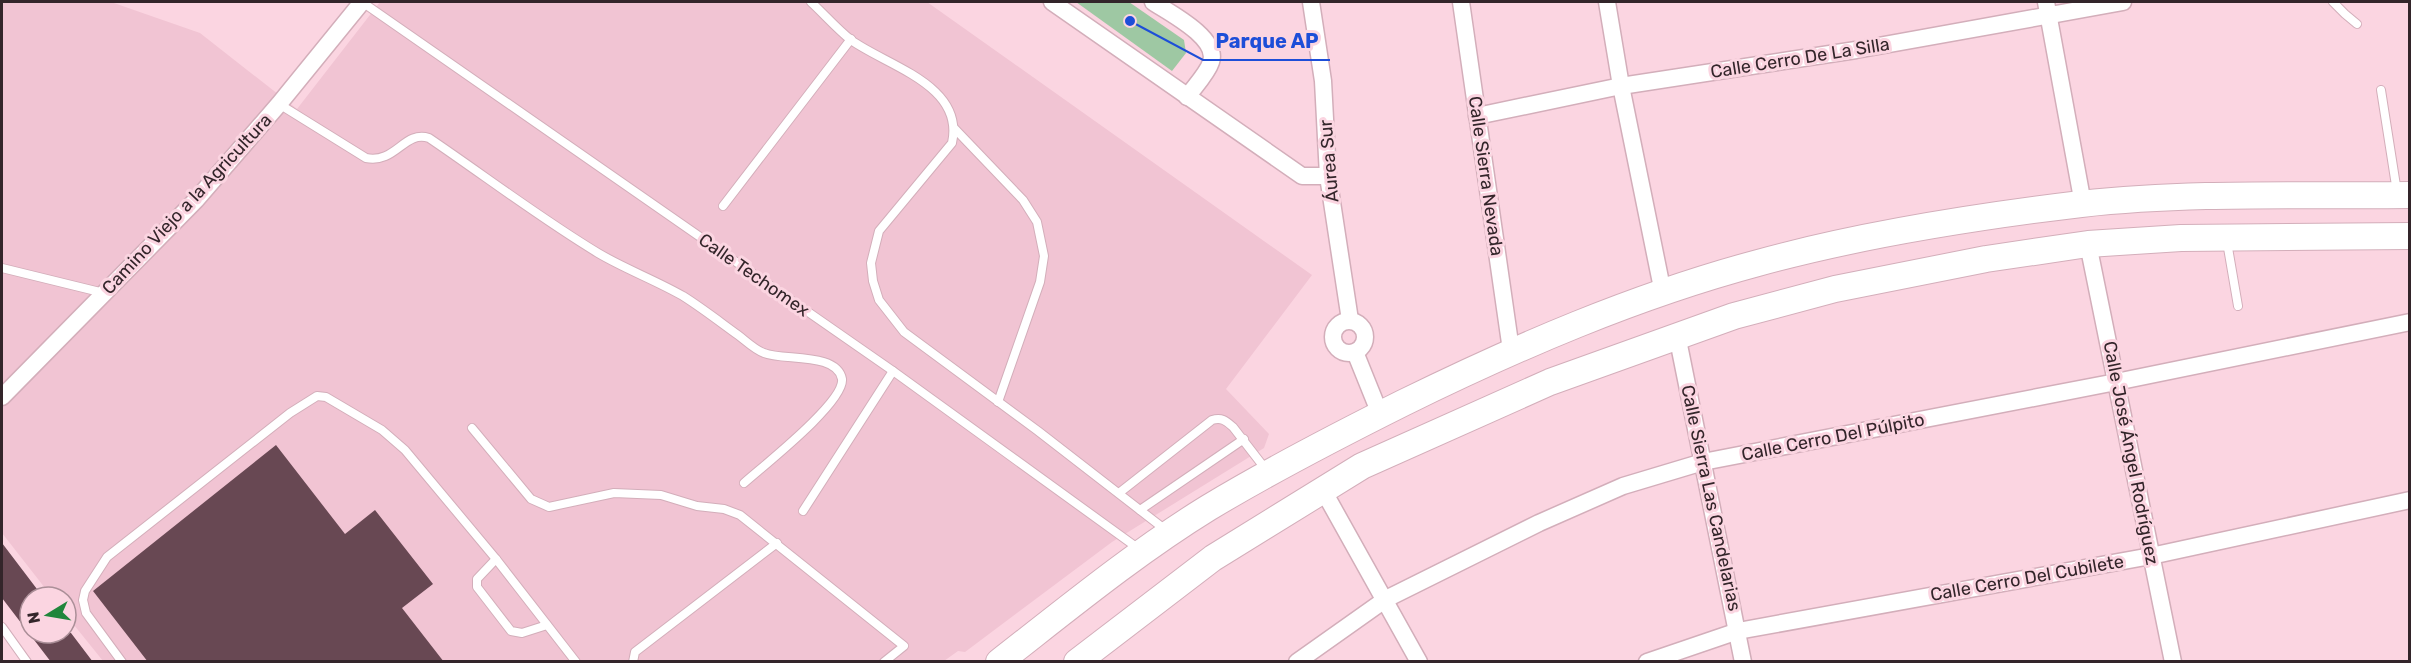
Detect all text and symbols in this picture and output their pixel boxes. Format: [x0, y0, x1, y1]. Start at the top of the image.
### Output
callout: Parque AP [1203, 22, 1330, 60]
text: Parque AP [1216, 29, 1319, 53]
street label: Calle Cerro De La Silla [1709, 33, 1891, 83]
street label: Calle Sierra Nevada [1464, 95, 1508, 257]
street label: Camino Viejo a la Agricultura [97, 109, 277, 299]
street label: Áurea Sur [1314, 119, 1344, 203]
street label: Calle Techomex [694, 229, 814, 322]
street label: Calle José Ángel Rodríguez [2099, 339, 2163, 567]
street label: Calle Sierra Las Candelarias [1676, 383, 1746, 613]
street label: Calle Cerro Del Púlpito [1740, 408, 1926, 466]
street label: Calle Cerro Del Cubilete [1929, 550, 2125, 606]
north arrow [18, 585, 78, 645]
text: N [23, 610, 44, 625]

